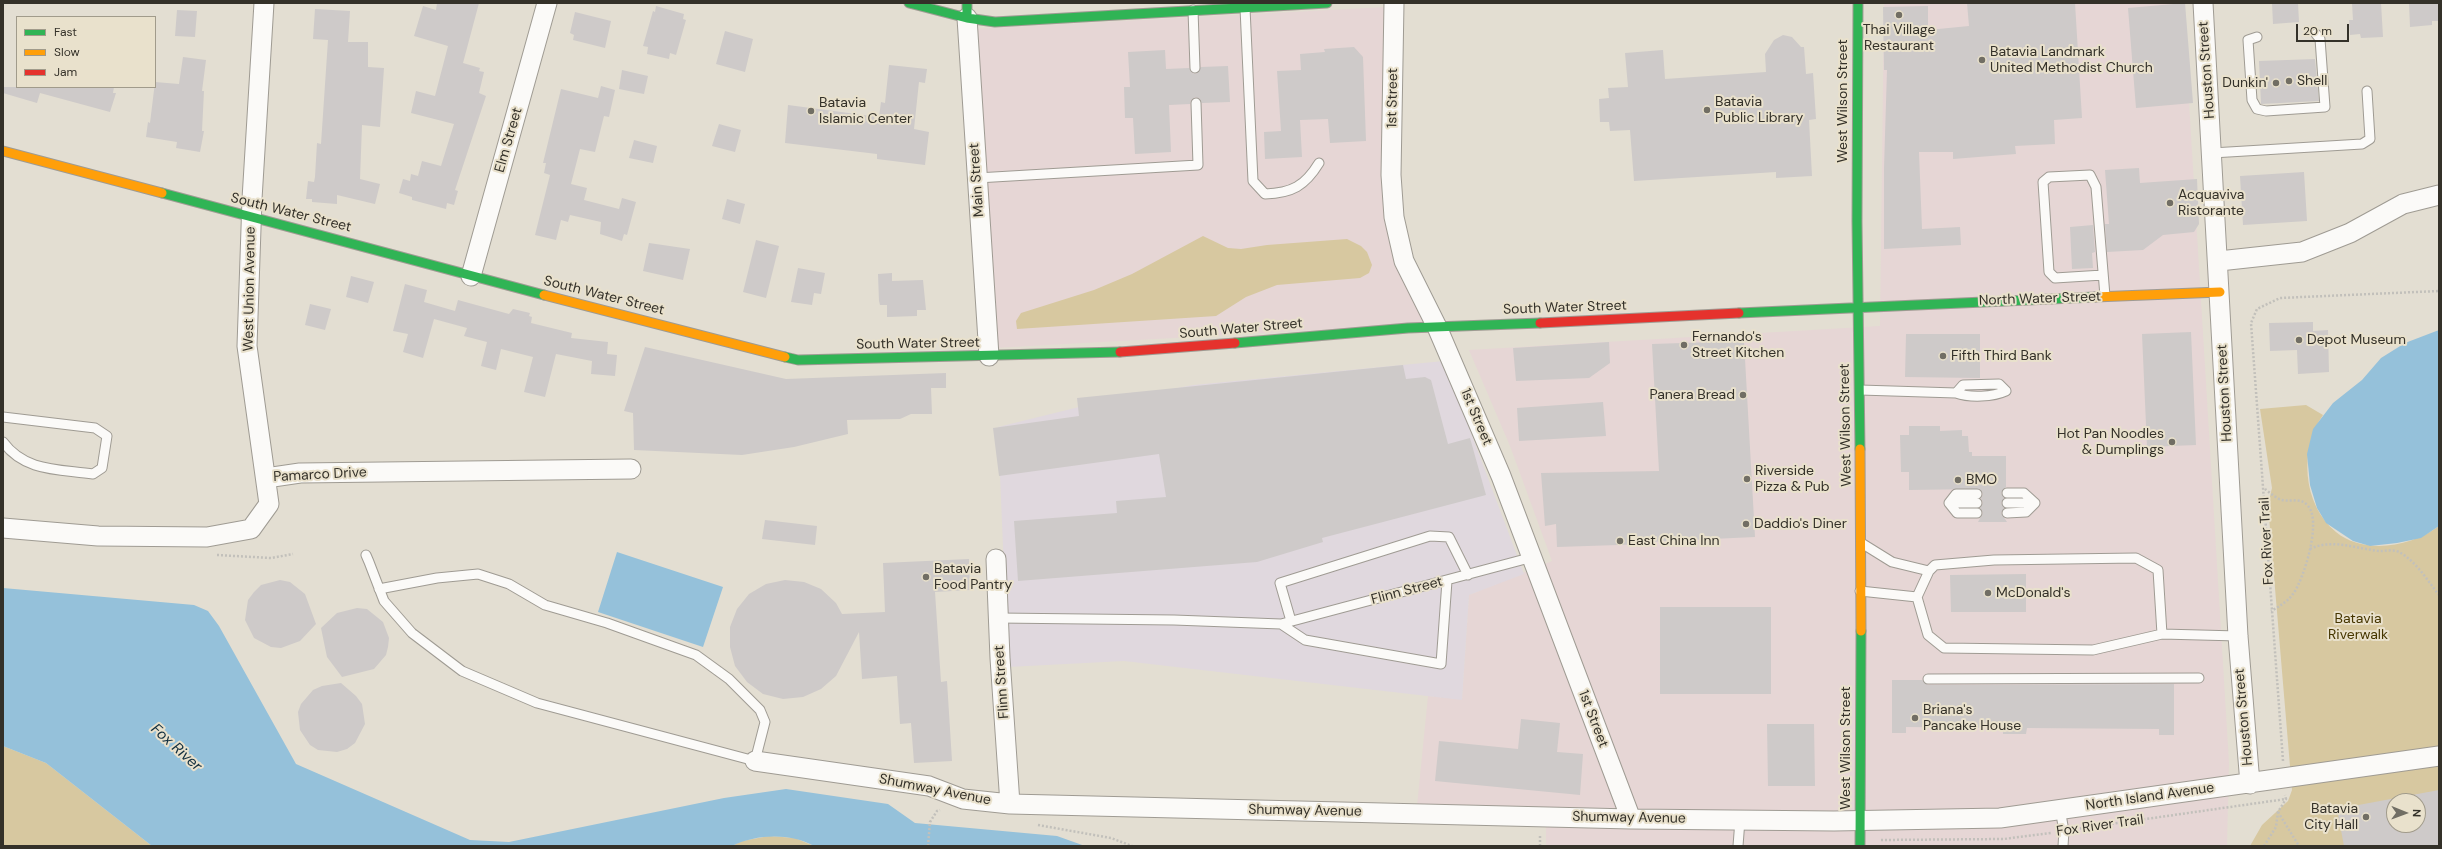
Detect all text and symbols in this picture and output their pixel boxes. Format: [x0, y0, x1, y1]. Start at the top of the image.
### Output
marker: Thai Village Restaurant [1894, 10, 1904, 20]
legend [16, 16, 156, 88]
scale bar [2298, 16, 2351, 42]
street label: Houston Street [2195, 21, 2219, 119]
place label: Thai Village Restaurant [1863, 22, 1935, 54]
text: 20 m [2303, 23, 2332, 39]
text: Fast [54, 24, 77, 40]
street label: West Wilson Street [1835, 39, 1851, 163]
text: Slow [54, 44, 80, 60]
place label: Batavia Landmark United Methodist Church [1990, 44, 2153, 76]
marker: Batavia Landmark United Methodist Church [1977, 55, 1987, 65]
text: Jam [54, 64, 77, 80]
street label: 1st Street [1384, 68, 1402, 128]
place label: Shell [2297, 73, 2327, 89]
place label: Dunkin' [2222, 75, 2268, 91]
marker: Shell [2284, 76, 2294, 86]
marker: Dunkin' [2271, 78, 2281, 88]
place label: Batavia Public Library [1715, 94, 1803, 126]
place label: Batavia Islamic Center [819, 95, 912, 128]
marker: Batavia Public Library [1702, 105, 1712, 115]
street label: Elm Street [492, 106, 526, 174]
marker: Batavia Islamic Center [806, 106, 816, 116]
street label: Main Street [966, 142, 988, 218]
place label: Acquaviva Ristorante [2178, 187, 2244, 220]
street label: South Water Street [229, 190, 353, 236]
marker: Acquaviva Ristorante [2165, 198, 2175, 208]
street label: West Union Avenue [241, 226, 259, 352]
street label: South Water Street [542, 273, 666, 319]
street label: North Water Street [1978, 288, 2102, 310]
street label: South Water Street [1503, 297, 1627, 319]
street label: South Water Street [1179, 315, 1303, 343]
place label: Fernando's Street Kitchen [1692, 329, 1784, 362]
place label: Depot Museum [2307, 332, 2406, 348]
street label: South Water Street [856, 335, 980, 353]
marker: Depot Museum [2294, 335, 2304, 345]
marker: Fernando's Street Kitchen [1679, 340, 1689, 350]
street label: Houston Street [2214, 344, 2236, 442]
place label: Fifth Third Bank [1951, 348, 2052, 364]
marker: Fifth Third Bank [1938, 351, 1948, 361]
street label: West Wilson Street [1837, 363, 1855, 487]
street label: 1st Street [1457, 386, 1495, 448]
place label: Panera Bread [1649, 387, 1735, 403]
marker: Panera Bread [1738, 390, 1748, 400]
place label: Hot Pan Noodles & Dumplings [2057, 426, 2164, 458]
marker: Hot Pan Noodles & Dumplings [2167, 437, 2177, 447]
place label: Riverside Pizza & Pub [1755, 463, 1830, 496]
street label: Pamarco Drive [273, 464, 367, 486]
place label: BMO [1966, 472, 1997, 488]
marker: Riverside Pizza & Pub [1742, 474, 1752, 484]
marker: BMO [1953, 475, 1963, 485]
street label: Fox River Trail [2256, 497, 2278, 585]
place label: Daddio's Diner [1754, 516, 1847, 532]
marker: Daddio's Diner [1741, 519, 1751, 529]
place label: East China Inn [1628, 533, 1720, 549]
marker: East China Inn [1615, 536, 1625, 546]
place label: Batavia Food Pantry [934, 561, 1012, 594]
marker: Batavia Food Pantry [921, 572, 931, 582]
street label: Flinn Street [1369, 573, 1445, 609]
place label: McDonald's [1996, 585, 2071, 601]
marker: McDonald's [1983, 588, 1993, 598]
park label: Batavia Riverwalk [2328, 611, 2388, 644]
street label: Flinn Street [991, 645, 1013, 719]
street label: Houston Street [2231, 668, 2257, 766]
street label: West Wilson Street [1838, 686, 1854, 810]
street label: 1st Street [1574, 688, 1612, 750]
place label: Briana's Pancake House [1923, 702, 2021, 734]
marker: Briana's Pancake House [1910, 713, 1920, 723]
water label: Fox River [147, 720, 205, 776]
street label: Shumway Avenue [878, 771, 992, 809]
street label: North Island Avenue [2085, 780, 2215, 814]
north arrow [2386, 793, 2426, 833]
place label: Batavia City Hall [2304, 801, 2358, 834]
street label: Shumway Avenue [1248, 802, 1362, 820]
street label: Shumway Avenue [1572, 809, 1686, 827]
text: N [2410, 809, 2424, 817]
street label: Fox River Trail [2055, 812, 2145, 840]
marker: Batavia City Hall [2361, 812, 2371, 822]

